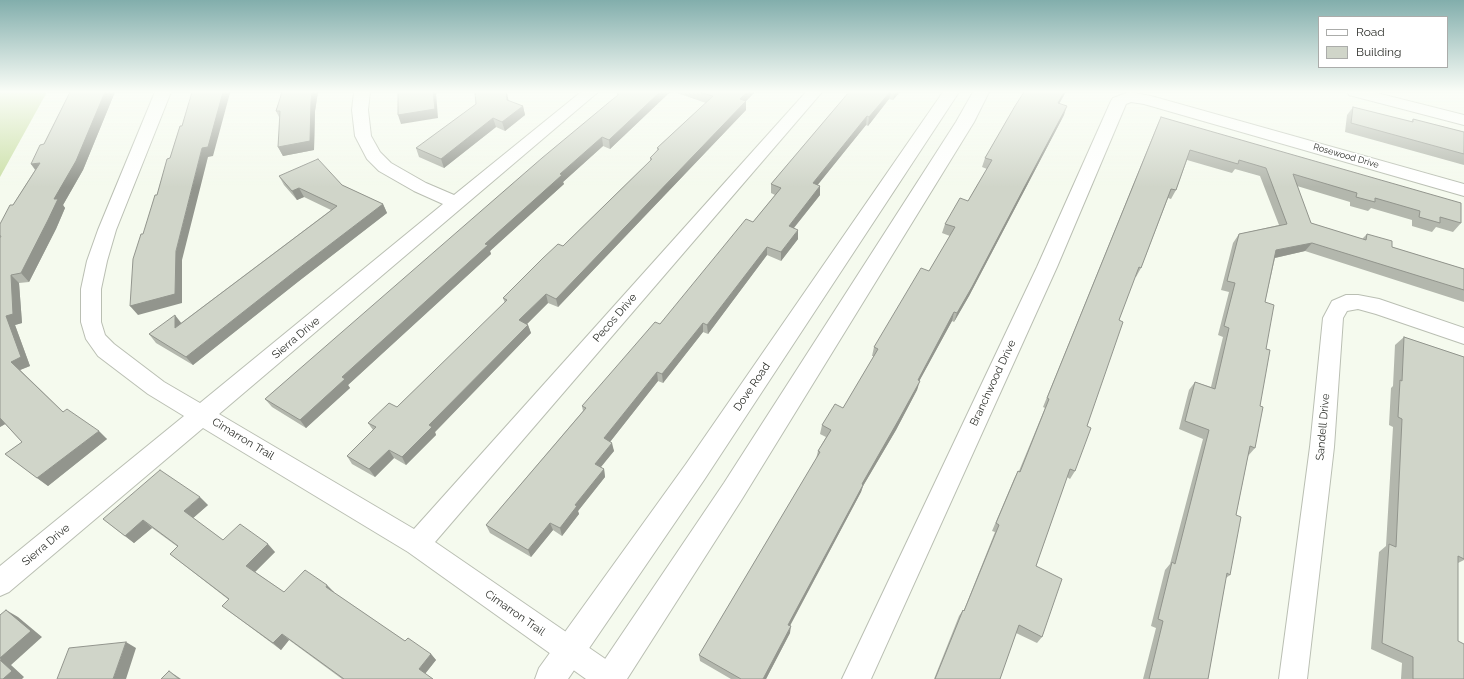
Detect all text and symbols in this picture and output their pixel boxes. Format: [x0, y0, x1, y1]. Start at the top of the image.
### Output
legend [1318, 16, 1448, 68]
text: Road [1356, 25, 1385, 39]
text: Building [1356, 45, 1402, 59]
street label: Rosewood Drive [1312, 141, 1380, 171]
street label: Pecos Drive [590, 291, 640, 345]
street label: Sierra Drive [269, 314, 323, 362]
street label: Branchwood Drive [967, 338, 1019, 428]
street label: Dove Road [731, 360, 773, 414]
street label: Sandell Drive [1313, 393, 1333, 461]
street label: Cimarron Trail [209, 415, 277, 463]
street label: Sierra Drive [19, 521, 73, 569]
street label: Cimarron Trail [482, 587, 548, 639]

